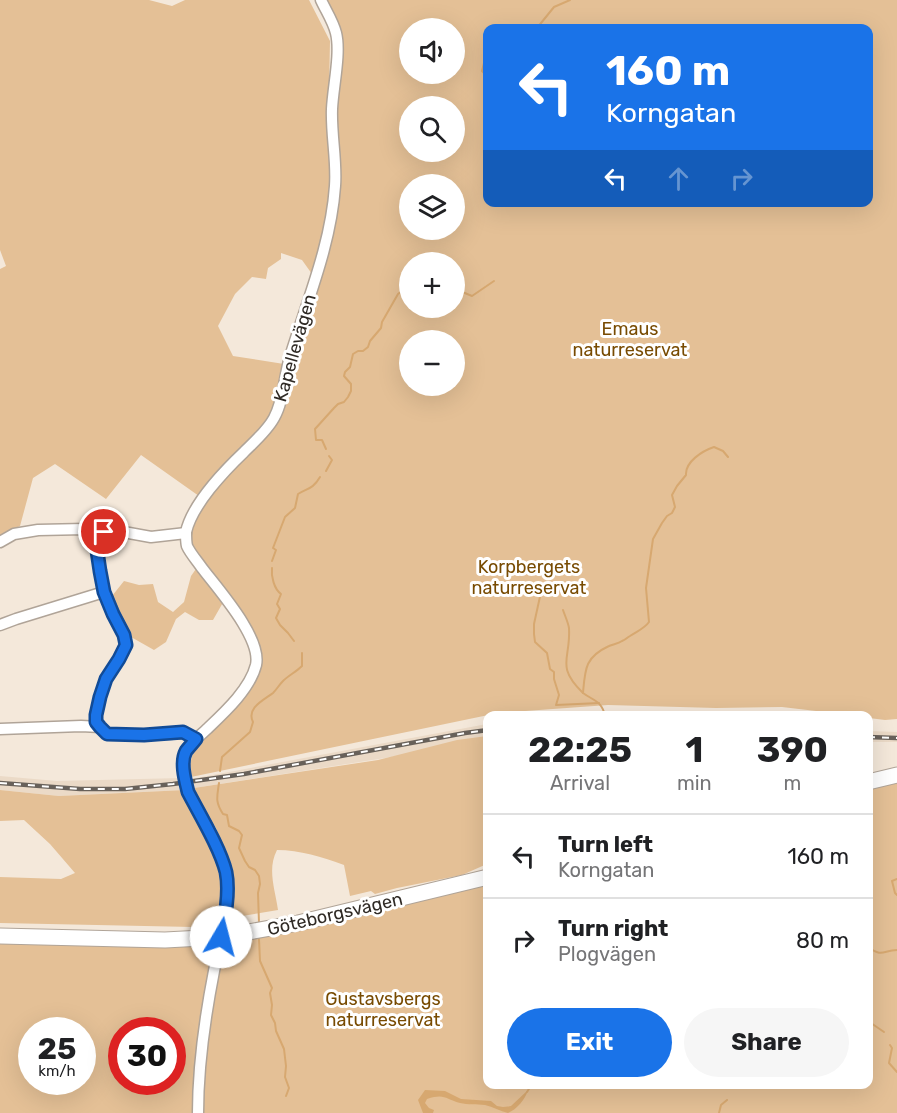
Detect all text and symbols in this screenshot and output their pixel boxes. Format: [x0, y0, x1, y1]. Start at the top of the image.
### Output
map controls [399, 18, 465, 396]
button: sound [399, 18, 465, 84]
text: 160 m [606, 46, 730, 96]
icon: left [507, 48, 585, 126]
button: search [399, 96, 465, 162]
text: Korngatan [606, 97, 736, 129]
icon: left [599, 162, 632, 195]
icon: ahead [662, 162, 695, 195]
icon: right [725, 162, 758, 195]
button: layers [399, 174, 465, 240]
button: + [399, 252, 465, 318]
street label: Kapellevägen [269, 292, 321, 404]
park label: Emaus naturreservat [573, 318, 687, 361]
button: − [399, 330, 465, 396]
pin [78, 506, 129, 557]
icon: arrive [87, 515, 120, 548]
park label: Korpbergets naturreservat [472, 556, 586, 599]
text: 22:25 [528, 728, 632, 771]
text: 1 [685, 728, 703, 771]
text: 390 [757, 728, 828, 771]
text: Arrival [550, 771, 610, 795]
text: min [677, 771, 712, 795]
text: m [783, 771, 801, 795]
text: Turn left [558, 831, 653, 858]
icon: left [507, 840, 540, 873]
text: 160 m [787, 843, 849, 870]
text: Korngatan [558, 858, 655, 882]
street label: Göteborgsvägen [265, 888, 405, 940]
position arrow [189, 905, 253, 969]
text: Turn right [558, 915, 668, 942]
icon: right [507, 924, 540, 957]
text: 80 m [796, 927, 849, 954]
text: Plogvägen [558, 942, 656, 966]
park label: Gustavsbergs naturreservat [325, 988, 441, 1031]
button: Exit [507, 1008, 672, 1077]
button: Share [684, 1008, 849, 1077]
speed limit sign: 30 [108, 1017, 186, 1095]
text: 25 [38, 1031, 76, 1067]
text: km/h [38, 1062, 76, 1080]

